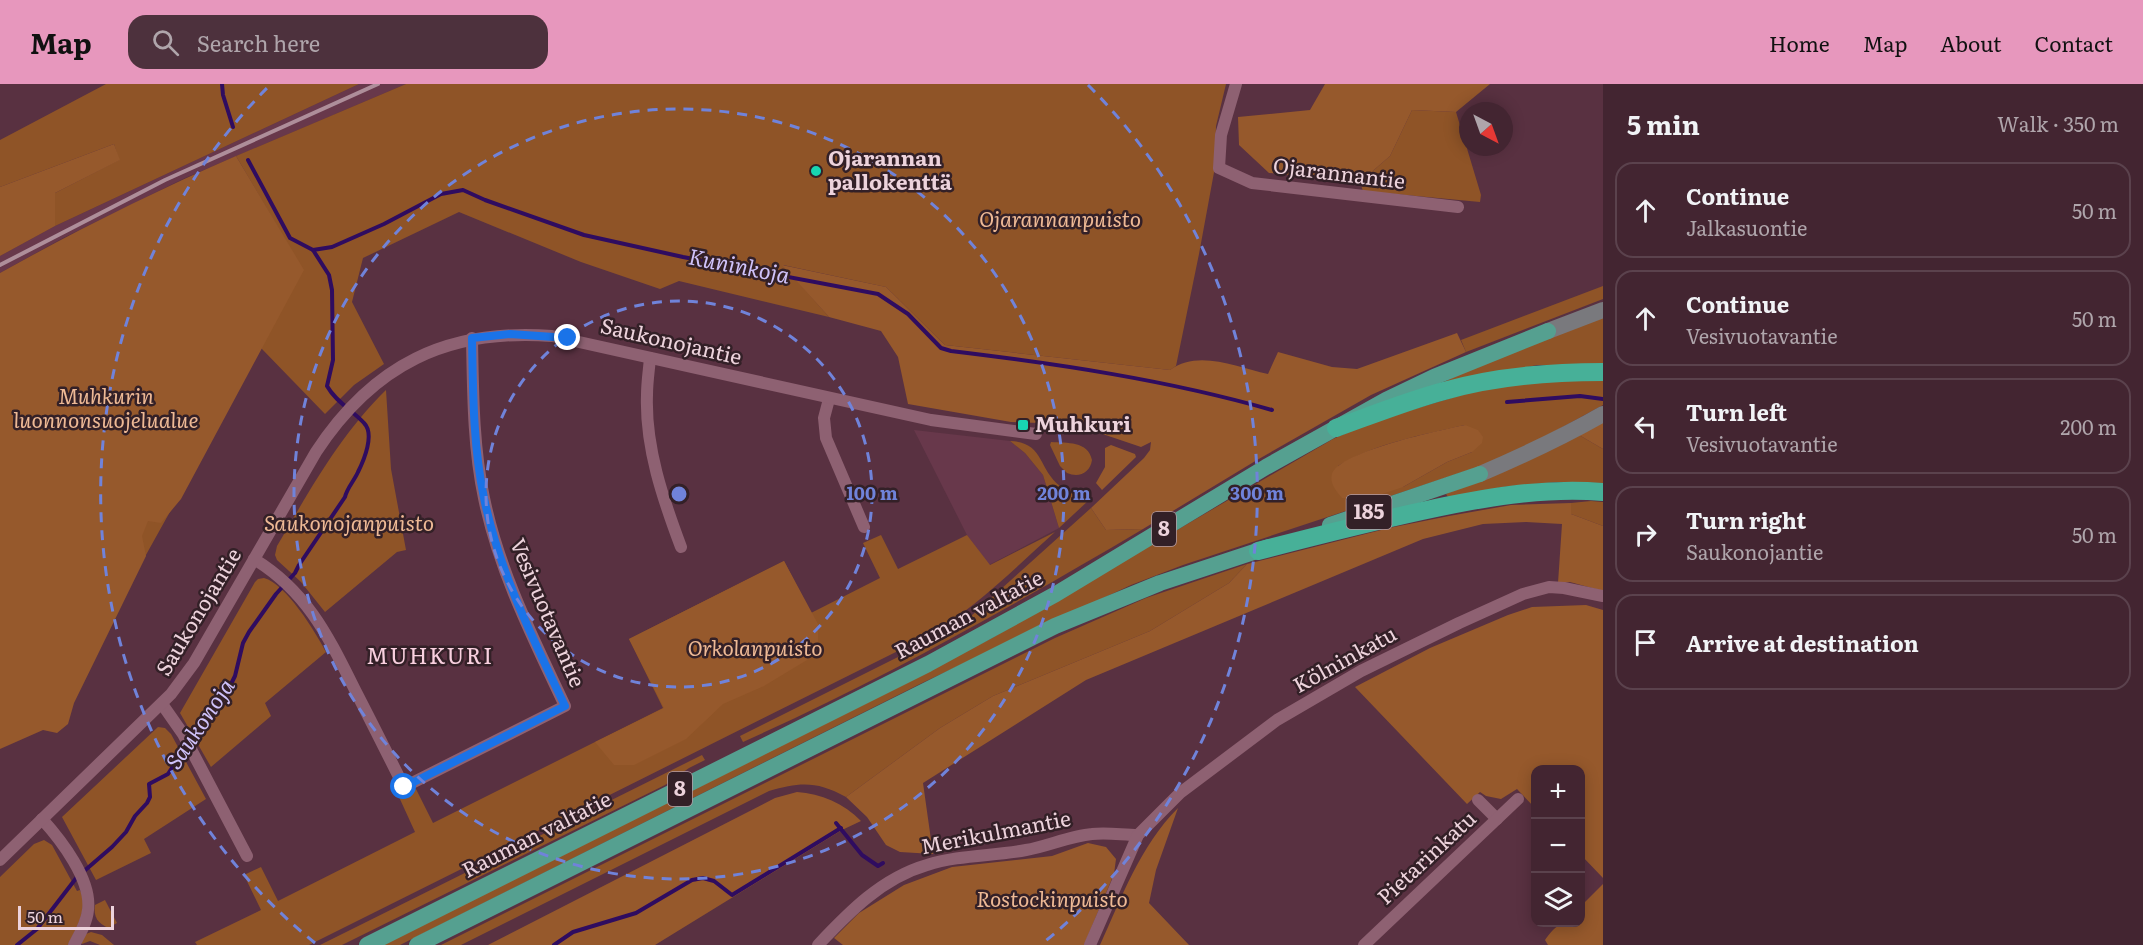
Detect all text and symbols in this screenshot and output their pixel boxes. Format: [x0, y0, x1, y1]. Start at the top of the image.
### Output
search box [128, 15, 548, 69]
text: Map [30, 21, 92, 63]
icon: search [149, 26, 182, 59]
text: Search here [197, 26, 320, 59]
text: Home [1769, 27, 1830, 58]
text: Map [1863, 27, 1907, 58]
text: About [1940, 27, 2002, 58]
text: Contact [2035, 27, 2113, 58]
north arrow [1459, 102, 1513, 156]
text: 5 min [1627, 104, 1700, 143]
text: Walk · 350 m [1997, 108, 2119, 138]
place label: Ojarannan pallokenttä [828, 141, 953, 196]
street label: Ojarannantie [1272, 148, 1407, 195]
marker: Ojarannan pallokenttä [809, 164, 823, 178]
text: Continue [1686, 179, 1789, 212]
icon: ahead [1629, 194, 1662, 227]
text: 50 m [2072, 195, 2117, 225]
park label: Ojarannanpuisto [979, 202, 1141, 233]
text: Jalkasuontie [1686, 212, 1807, 242]
water label: Kuninkoja [686, 239, 793, 291]
text: Continue [1686, 287, 1789, 320]
icon: ahead [1629, 302, 1662, 335]
text: 50 m [2072, 303, 2117, 333]
street label: Saukonojantie [598, 308, 745, 371]
text: Vesivuotavantie [1686, 320, 1838, 350]
route end [554, 324, 580, 350]
park label: Muhkurin luonnonsuojelualue [13, 379, 199, 434]
text: Turn left [1686, 395, 1787, 428]
place label: Muhkuri [1035, 407, 1131, 438]
icon: left [1629, 410, 1662, 443]
text: 200 m [2060, 411, 2117, 441]
marker: Muhkuri [1016, 418, 1030, 432]
text: Vesivuotavantie [1686, 428, 1838, 458]
text: 100 m [846, 479, 898, 506]
text: 200 m [1037, 479, 1091, 506]
text: 300 m [1230, 479, 1284, 506]
centre of rings [669, 484, 689, 504]
road number: 185 [1346, 495, 1392, 529]
text: Turn right [1686, 503, 1806, 536]
park label: Saukonojanpuisto [264, 506, 434, 537]
road number: 8 [1152, 512, 1176, 546]
icon: right [1629, 518, 1662, 551]
text: 50 m [2072, 519, 2117, 549]
street label: Vesivuotavantie [504, 533, 595, 691]
text: Saukonojantie [1686, 536, 1823, 566]
street label: Saukonojantie [146, 541, 247, 680]
street label: Rauman valtatie [888, 561, 1048, 665]
street label: Kölninkatu [1286, 617, 1401, 699]
icon: arrive [1629, 626, 1662, 659]
text: Arrive at destination [1686, 626, 1919, 659]
park label: Orkolanpuisto [687, 631, 823, 662]
district label: MUHKURI [366, 638, 494, 671]
water label: Saukonoja [156, 671, 242, 775]
map controls [1531, 765, 1585, 927]
button: + [1531, 765, 1585, 819]
road number: 8 [668, 772, 692, 806]
route start [390, 773, 416, 799]
street label: Rauman valtatie [456, 782, 616, 884]
street label: Merikulmantie [918, 801, 1073, 860]
street label: Pietarinkatu [1369, 802, 1482, 910]
button: − [1531, 819, 1585, 873]
button: layers [1531, 873, 1585, 927]
park label: Rostockinpuisto [976, 882, 1128, 913]
scale bar [18, 903, 114, 930]
text: 50 m [27, 904, 63, 928]

